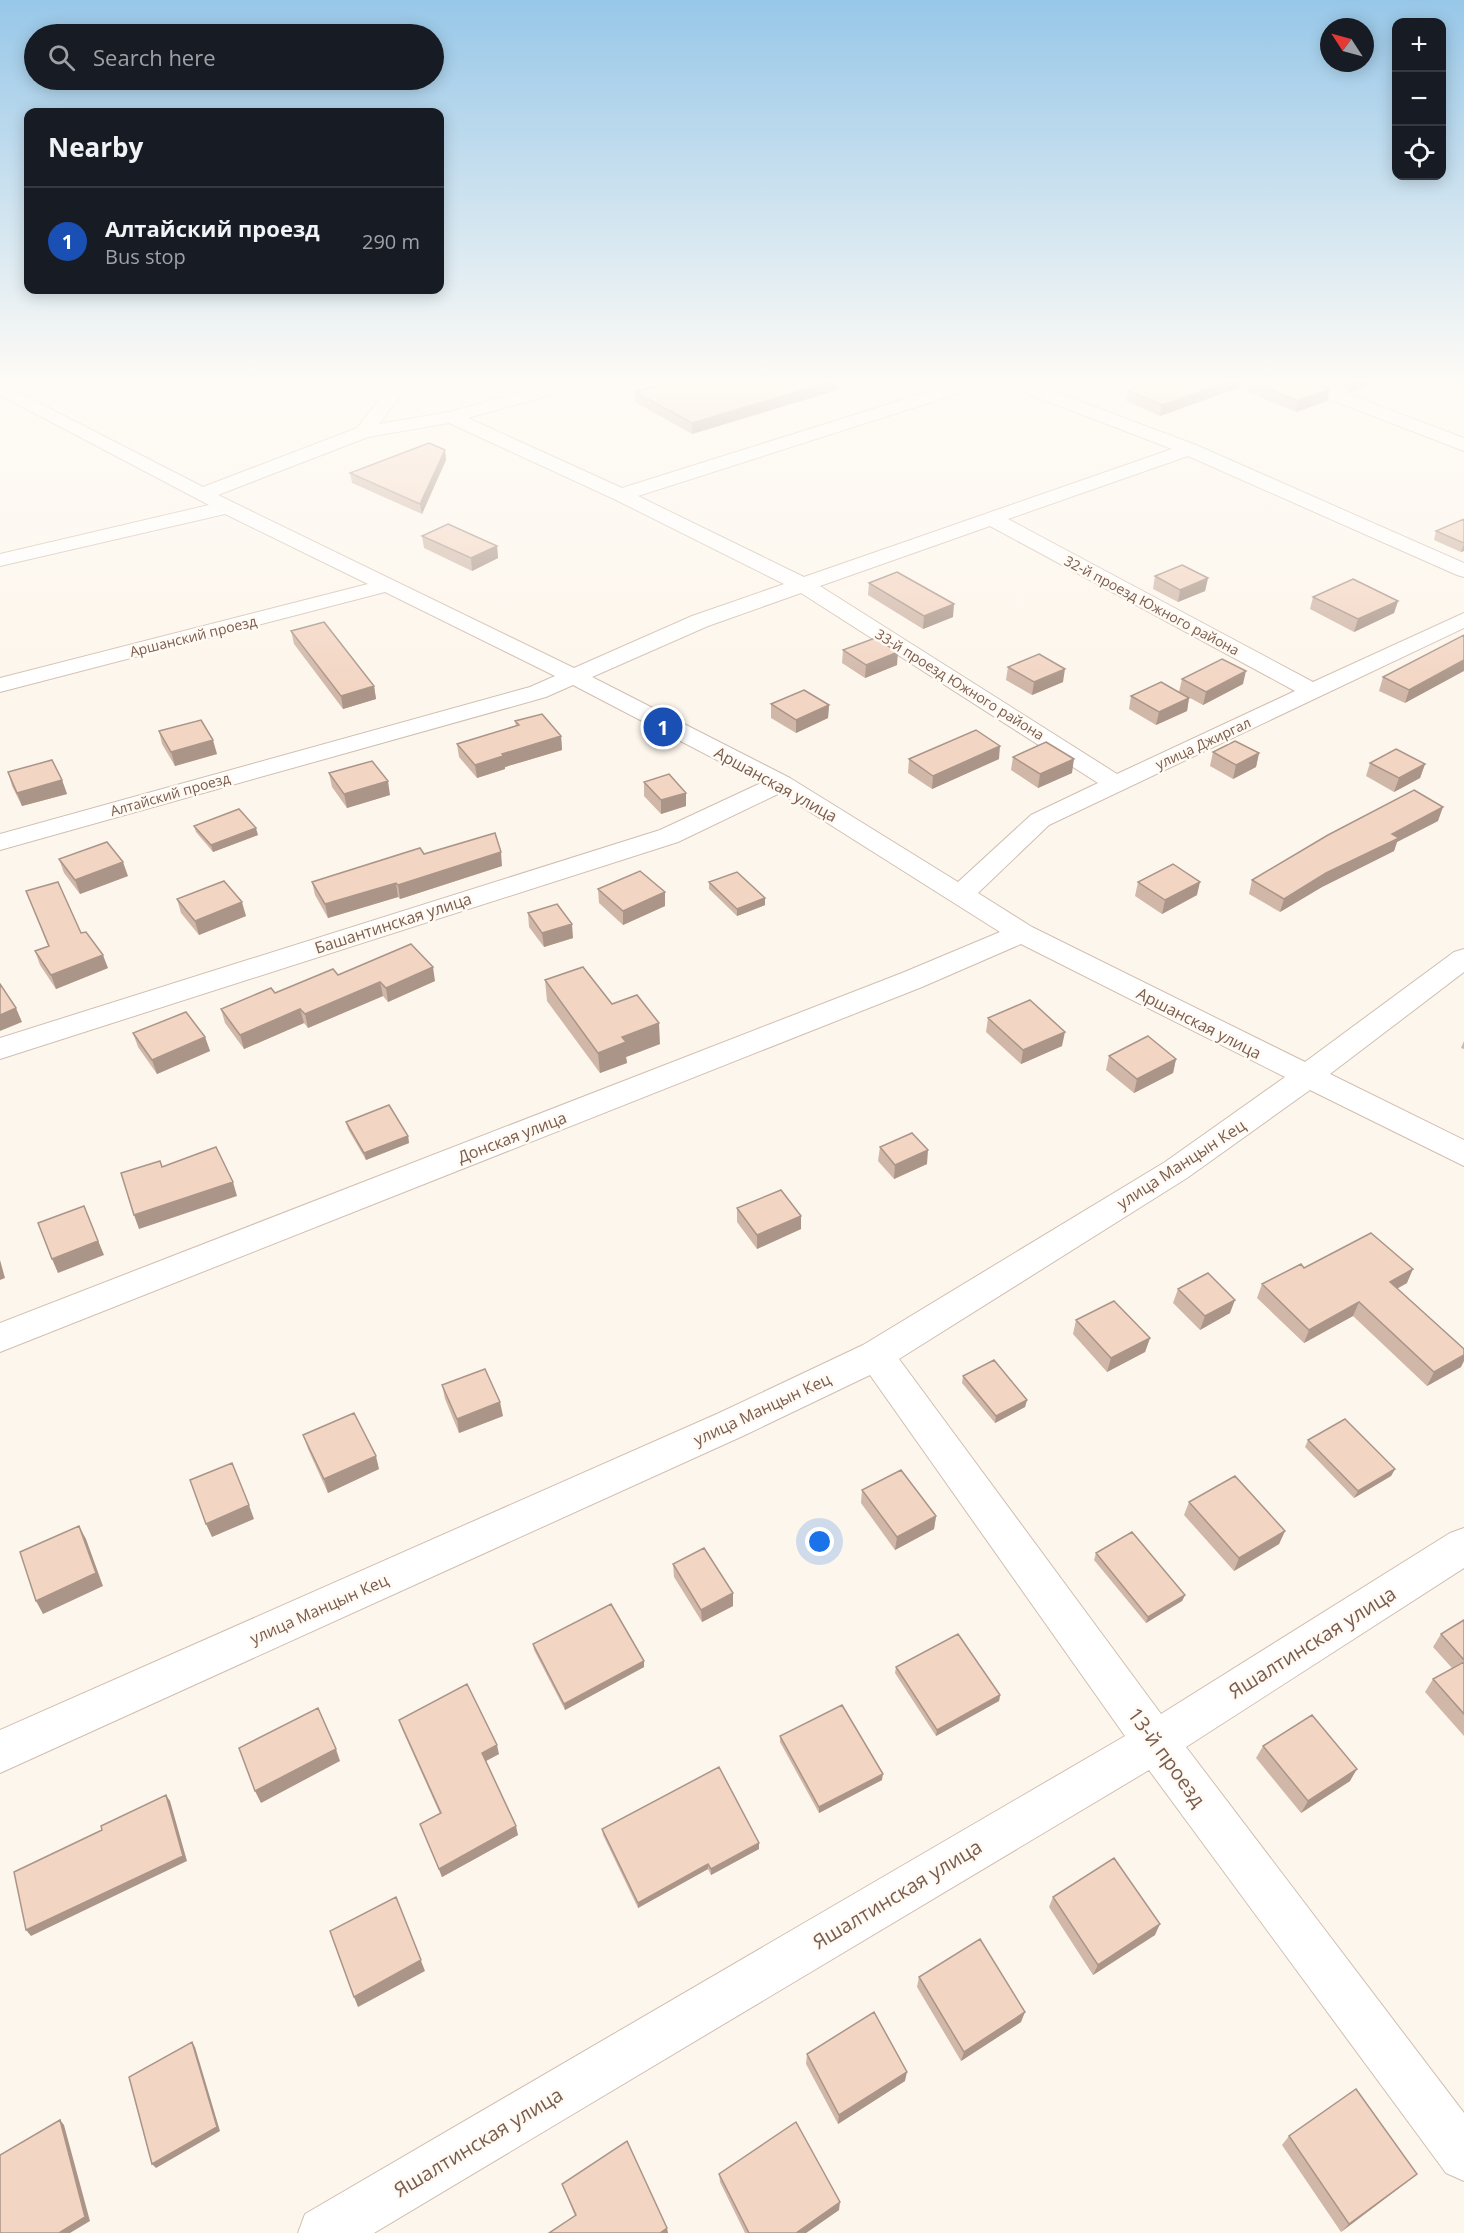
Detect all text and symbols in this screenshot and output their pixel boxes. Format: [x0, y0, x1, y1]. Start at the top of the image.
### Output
north arrow [1320, 18, 1374, 72]
map controls [1392, 18, 1446, 180]
button: + [1392, 18, 1446, 72]
search box [24, 24, 444, 90]
icon: search [45, 41, 78, 74]
text: Search here [93, 42, 216, 72]
button: − [1392, 72, 1446, 126]
button: locate [1392, 126, 1446, 180]
text: Nearby [48, 129, 143, 165]
text: Алтайский проезд [105, 213, 320, 243]
text: 1 [62, 228, 73, 255]
text: 290 m [362, 228, 420, 255]
text: Bus stop [105, 243, 186, 270]
street label: 32-й проезд Южного района [1061, 551, 1243, 659]
street label: Аршанский проезд [128, 611, 258, 661]
street label: 33-й проезд Южного района [872, 624, 1048, 744]
pin: 1 [644, 704, 682, 750]
street label: улица Джиргал [1152, 713, 1254, 773]
street label: Аршанская улица [711, 741, 841, 827]
street label: Алтайский проезд [108, 768, 232, 820]
street label: Башантинская улица [312, 887, 474, 959]
street label: Аршанская улица [1133, 982, 1265, 1064]
street label: Донская улица [454, 1106, 570, 1168]
street label: улица Манцын Кец [1112, 1114, 1250, 1214]
street label: улица Манцын Кец [690, 1368, 834, 1450]
your location [805, 1527, 834, 1556]
street label: улица Манцын Кец [246, 1569, 392, 1649]
street label: Яшалтинская улица [1223, 1579, 1401, 1705]
street label: 13-й проезд [1122, 1702, 1212, 1812]
street label: Яшалтинская улица [807, 1833, 987, 1955]
street label: Яшалтинская улица [388, 2081, 568, 2203]

